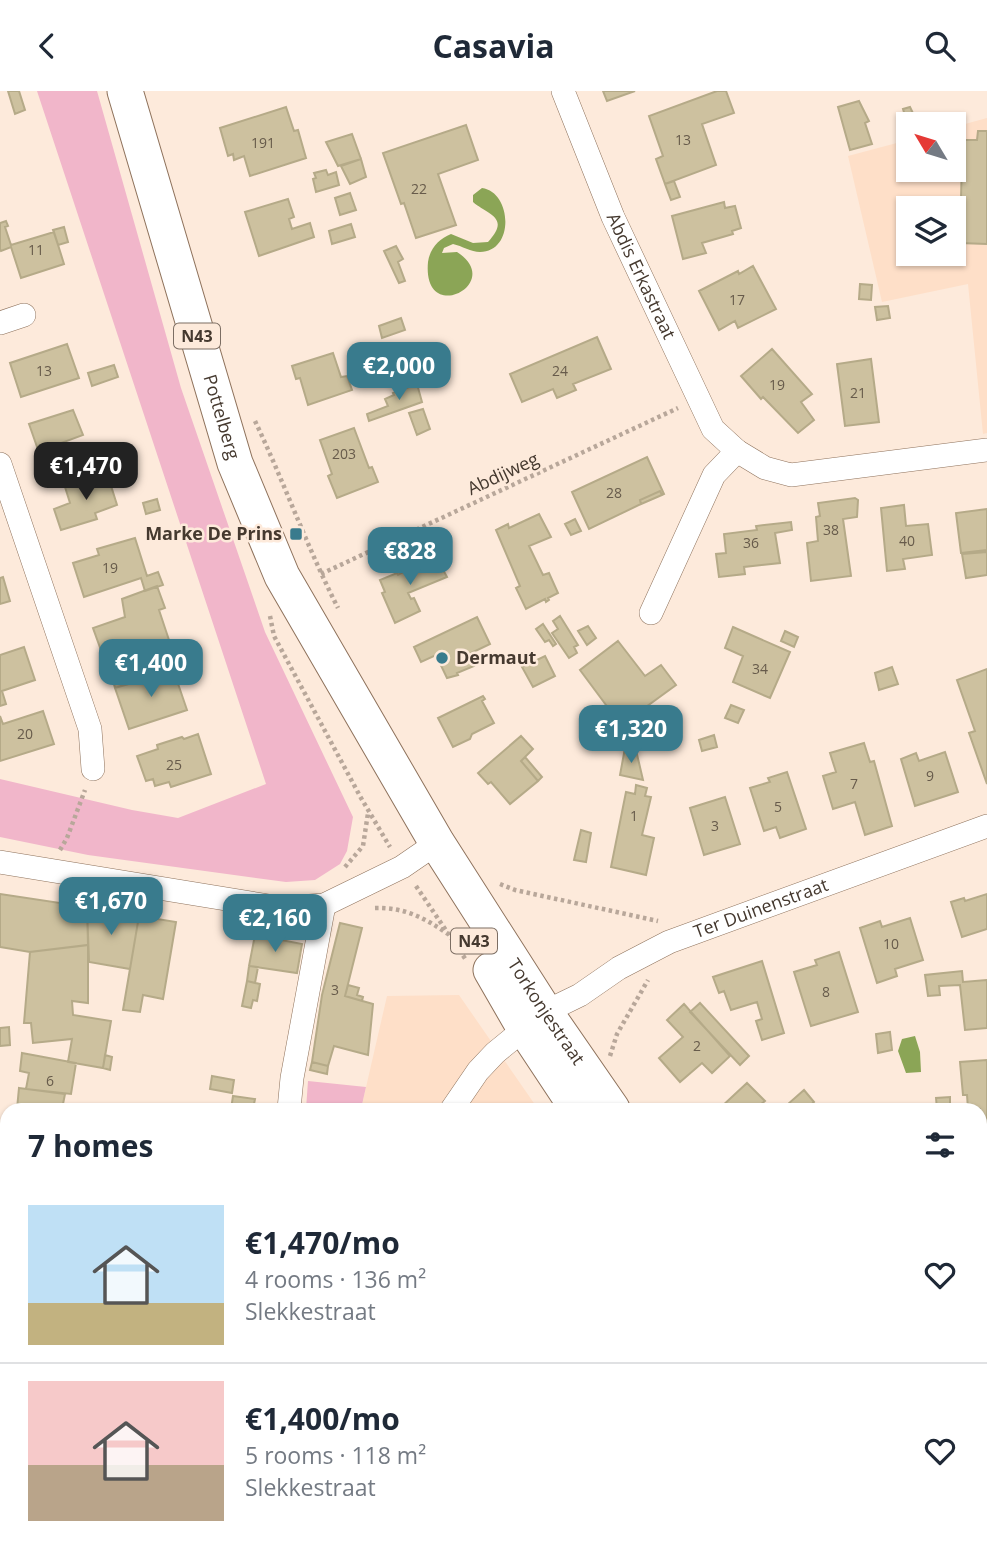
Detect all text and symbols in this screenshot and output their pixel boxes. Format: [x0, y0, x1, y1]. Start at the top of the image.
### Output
text: Casavia [432, 24, 555, 67]
icon: back [28, 27, 66, 65]
icon: search [921, 27, 959, 65]
north arrow [896, 112, 966, 182]
map controls [896, 112, 966, 266]
house number: 13 [675, 130, 691, 149]
house number: 191 [251, 133, 275, 152]
house number: 22 [411, 179, 427, 198]
button: layers [896, 196, 966, 266]
street label: Abdis Erkastraat [602, 209, 682, 343]
house number: 11 [28, 240, 44, 259]
house number: 17 [729, 290, 745, 309]
road number: N43 [174, 323, 220, 349]
pin: €2,000 [342, 343, 456, 402]
text: €2,000 [363, 349, 435, 381]
house number: 13 [36, 361, 52, 380]
house number: 24 [552, 361, 568, 380]
street label: Pottelberg [198, 371, 246, 462]
house number: 19 [769, 375, 785, 394]
house number: 21 [850, 383, 866, 402]
pin: €1,470 [29, 443, 143, 502]
house number: 203 [332, 444, 356, 463]
street label: Abdijweg [463, 446, 542, 500]
text: €1,470 [50, 449, 122, 481]
house number: 28 [606, 483, 622, 502]
house number: 38 [823, 520, 839, 539]
place label: Marke De Prins [145, 521, 282, 545]
marker: Marke De Prins [288, 526, 304, 542]
pin: €828 [369, 527, 451, 587]
house number: 40 [899, 531, 915, 550]
house number: 36 [743, 533, 759, 552]
text: €828 [384, 534, 436, 566]
house number: 19 [102, 558, 118, 577]
pin: €1,400 [94, 639, 208, 699]
place label: Dermaut [456, 645, 537, 669]
text: €1,400 [115, 646, 187, 678]
marker: Dermaut [434, 650, 450, 666]
house number: 34 [752, 659, 768, 678]
pin: €1,320 [574, 705, 688, 765]
text: €1,320 [595, 712, 667, 744]
house number: 20 [17, 724, 33, 743]
house number: 25 [166, 755, 182, 774]
house number: 9 [926, 766, 934, 785]
house number: 7 [850, 774, 858, 793]
house number: 5 [774, 797, 782, 816]
house number: 1 [630, 806, 638, 825]
house number: 3 [711, 816, 719, 835]
street label: Ter Duinenstraat [690, 872, 831, 943]
pin: €1,670 [54, 877, 168, 937]
text: €1,670 [75, 884, 147, 916]
pin: €2,160 [218, 895, 332, 954]
text: €2,160 [239, 901, 311, 933]
road number: N43 [451, 929, 497, 953]
house number: 10 [883, 934, 899, 953]
street label: Torkonjestraat [503, 954, 591, 1069]
house number: 3 [331, 980, 339, 999]
house number: 8 [822, 982, 830, 1001]
house number: 2 [693, 1036, 701, 1055]
house number: 6 [46, 1071, 54, 1090]
text: 7 homes [28, 1125, 153, 1166]
icon: filters [921, 1126, 959, 1164]
text: €1,470/mo [245, 1222, 400, 1263]
icon: home [84, 1233, 168, 1317]
icon: heart [921, 1256, 959, 1294]
text: 4 rooms · 136 m² [245, 1263, 426, 1295]
text: Slekkestraat [245, 1295, 376, 1327]
text: €1,400/mo [245, 1398, 400, 1439]
icon: home [84, 1409, 168, 1493]
icon: heart [921, 1432, 959, 1470]
text: 5 rooms · 118 m² [245, 1439, 426, 1471]
text: Slekkestraat [245, 1471, 376, 1503]

